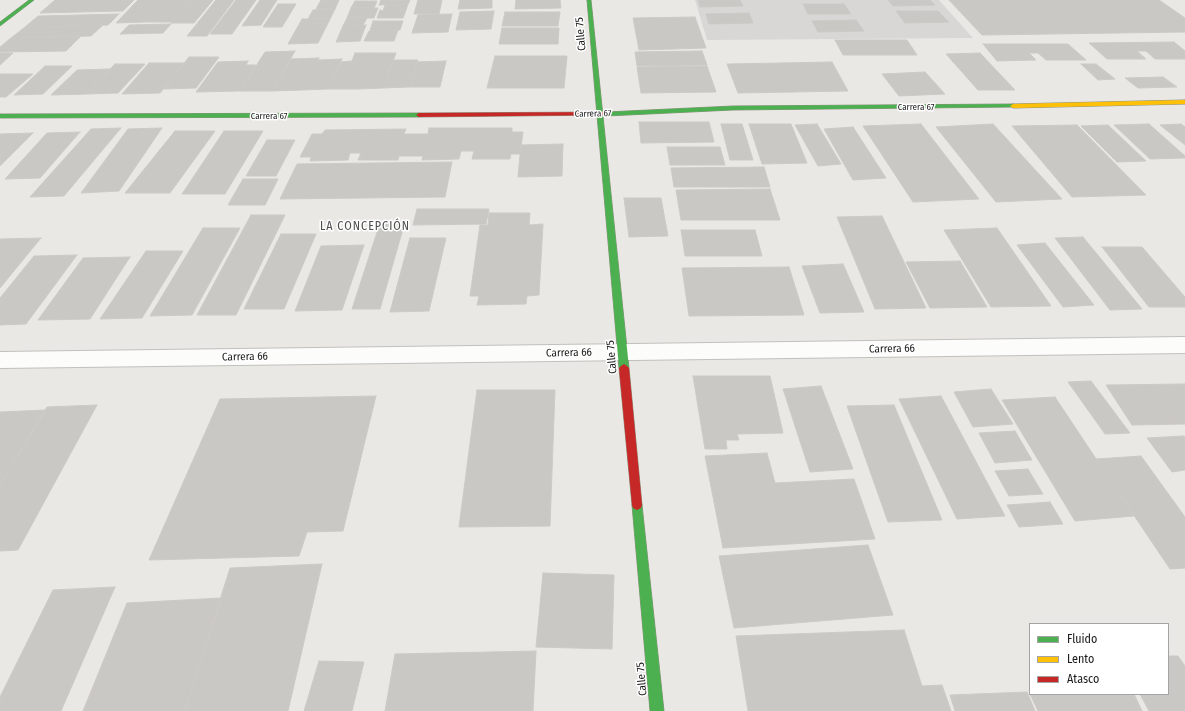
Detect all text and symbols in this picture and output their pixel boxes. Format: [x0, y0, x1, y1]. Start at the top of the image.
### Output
street label: Calle 75 [573, 17, 589, 51]
street label: Carrera 67 [898, 102, 934, 112]
street label: Carrera 67 [575, 108, 611, 120]
street label: Carrera 67 [251, 111, 287, 121]
district label: LA CONCEPCIÓN [320, 220, 410, 234]
street label: Calle 75 [604, 340, 620, 374]
street label: Carrera 66 [869, 342, 915, 356]
street label: Carrera 66 [546, 346, 592, 360]
street label: Carrera 66 [222, 350, 268, 364]
legend [1029, 623, 1169, 695]
text: Fluido [1067, 632, 1097, 646]
text: Lento [1067, 652, 1094, 666]
street label: Calle 75 [634, 662, 650, 696]
text: Atasco [1067, 672, 1099, 686]

